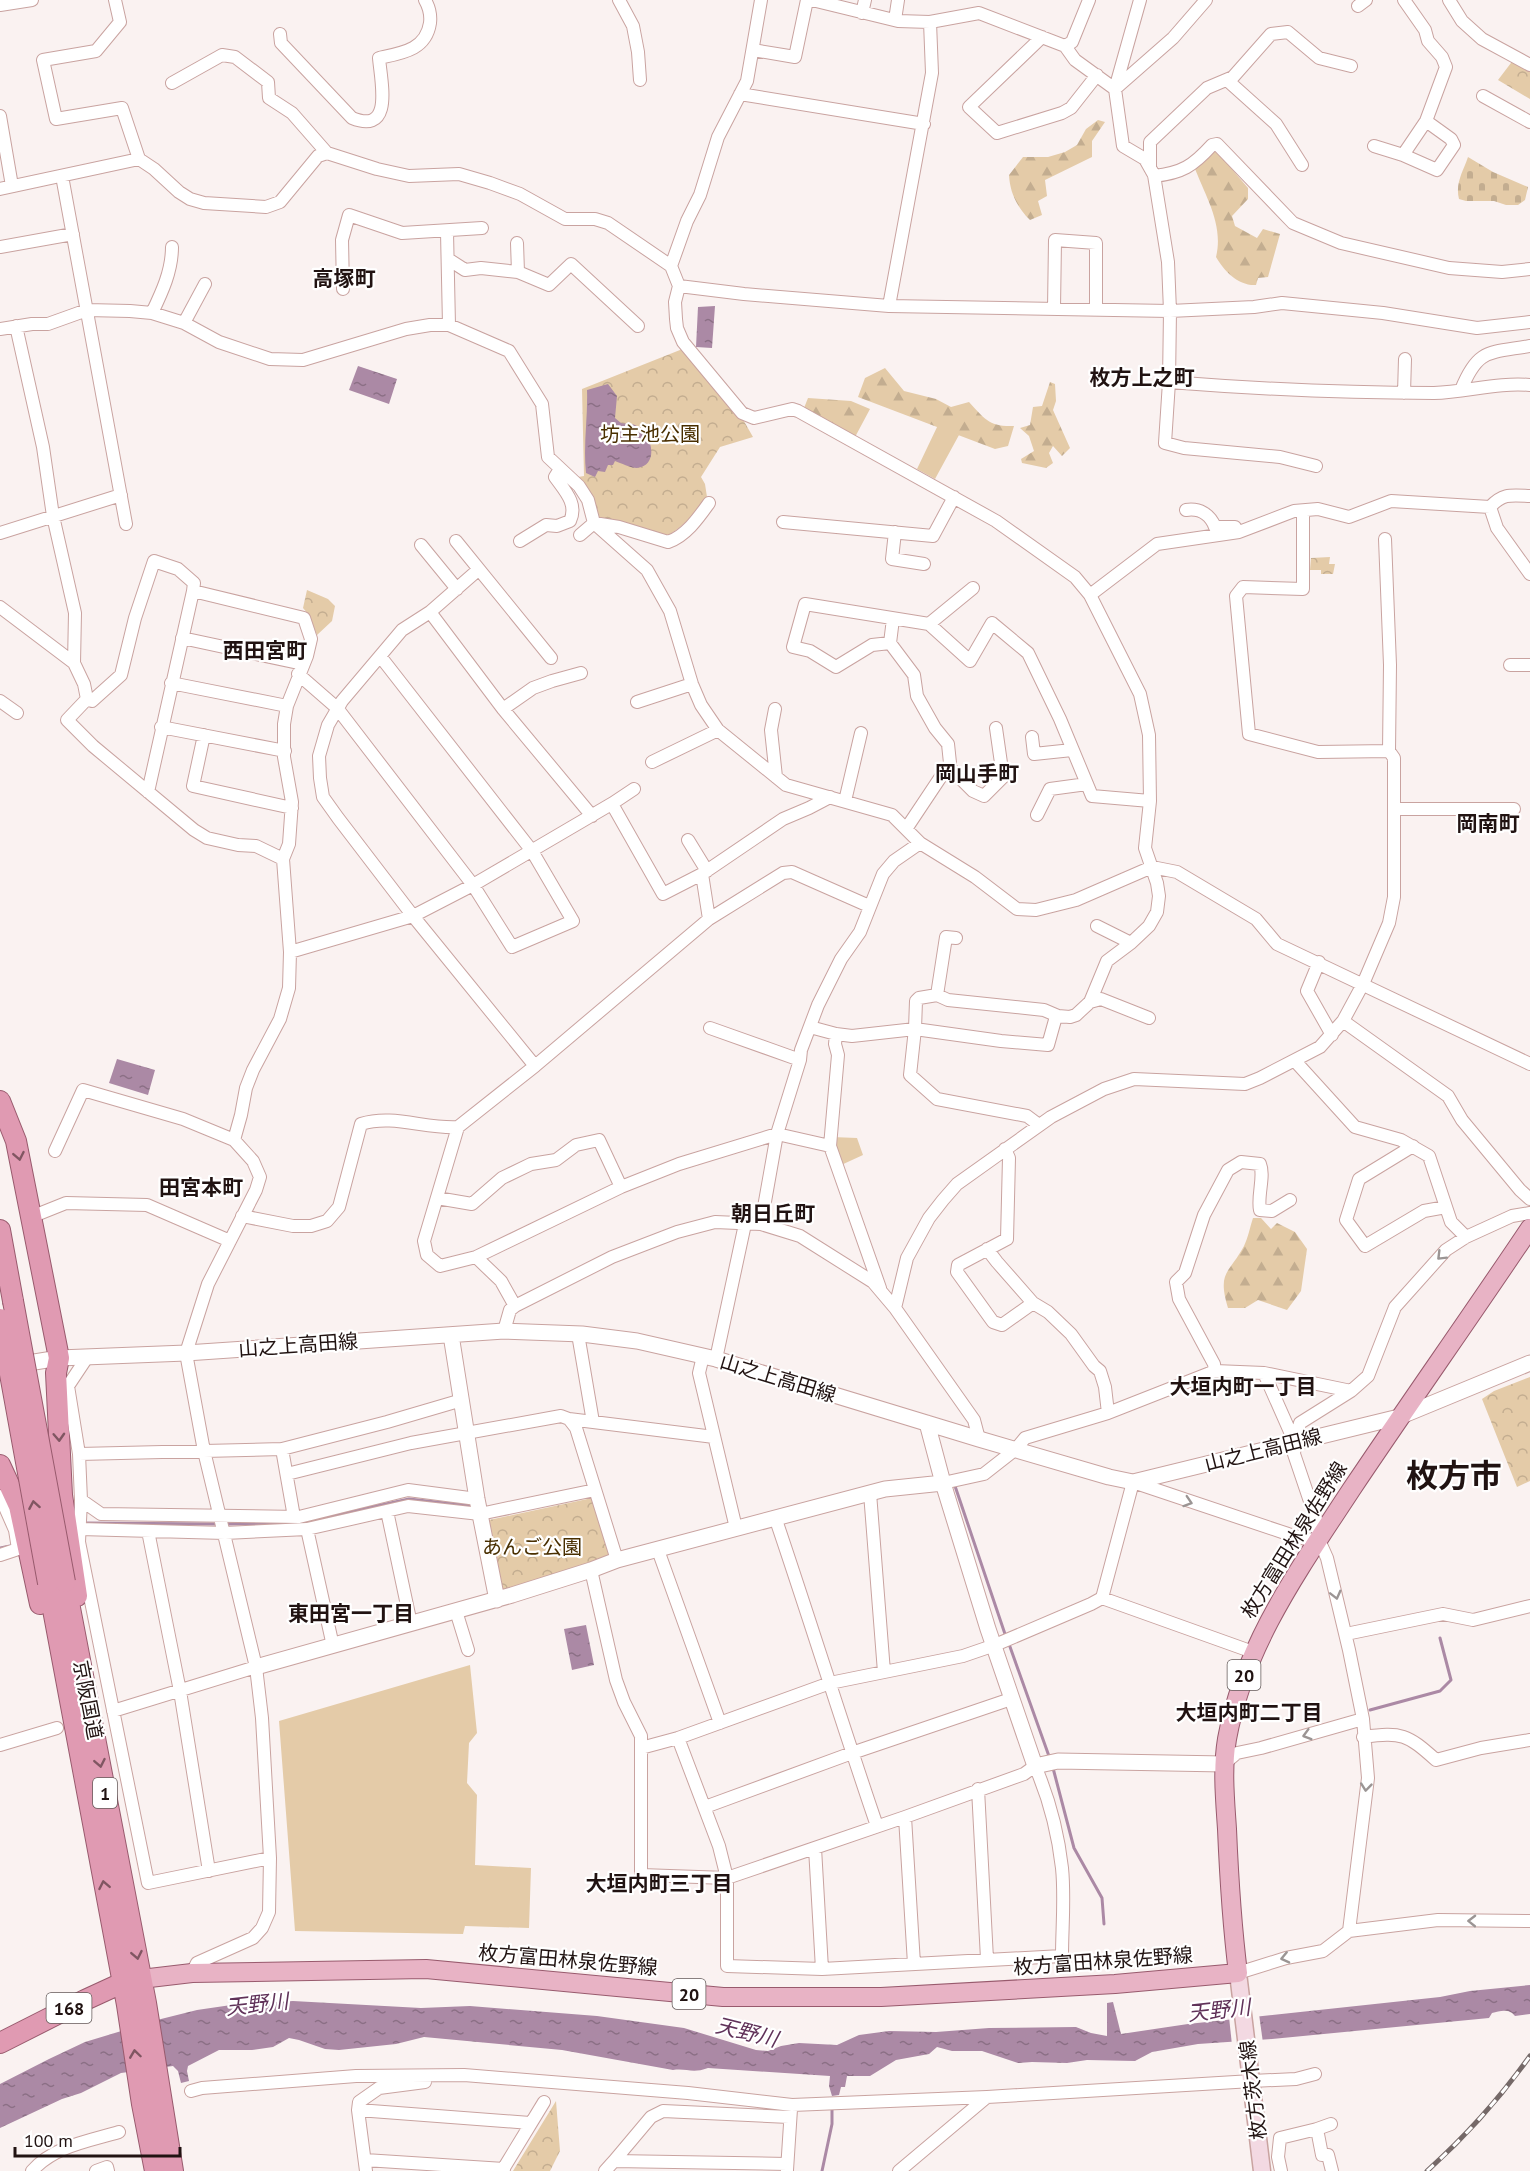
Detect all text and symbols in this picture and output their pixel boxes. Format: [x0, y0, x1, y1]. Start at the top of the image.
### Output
district label: 高塚町 [313, 265, 376, 292]
district label: 枚方上之町 [1090, 364, 1195, 391]
park label: 坊主池公園 [600, 421, 700, 447]
district label: 西田宮町 [223, 637, 307, 664]
district label: 岡山手町 [935, 760, 1019, 787]
district label: 岡南町 [1457, 810, 1520, 837]
one-way arrow [12, 1150, 25, 1160]
district label: 田宮本町 [159, 1174, 243, 1201]
district label: 朝日丘町 [731, 1200, 815, 1227]
one-way arrow [1437, 1248, 1448, 1259]
street label: 山之上高田線 [237, 1328, 359, 1362]
street label: 山之上高田線 [717, 1348, 839, 1408]
district label: 大垣内町一丁目 [1170, 1373, 1317, 1400]
street label: 山之上高田線 [1202, 1423, 1324, 1477]
one-way arrow [53, 1433, 66, 1442]
district label: 枚方市 [1406, 1454, 1502, 1496]
street label: 枚方富田林泉佐野線 [1235, 1457, 1353, 1623]
one-way arrow [1182, 1494, 1193, 1507]
one-way arrow [28, 1500, 41, 1510]
park label: あんご公園 [482, 1534, 582, 1560]
one-way arrow [1328, 1590, 1341, 1600]
district label: 東田宮一丁目 [288, 1600, 414, 1627]
street label: 京阪国道 [68, 1658, 108, 1742]
road number: 20 [1228, 1660, 1260, 1690]
district label: 大垣内町二丁目 [1176, 1699, 1323, 1726]
one-way arrow [1302, 1728, 1313, 1740]
one-way arrow [93, 1758, 106, 1768]
road number: 1 [93, 1778, 117, 1808]
one-way arrow [1361, 1782, 1373, 1792]
district label: 大垣内町三丁目 [586, 1870, 733, 1897]
one-way arrow [98, 1881, 111, 1891]
one-way arrow [1467, 1914, 1476, 1927]
street label: 枚方富田林泉佐野線 [477, 1939, 659, 1981]
street label: 枚方富田林泉佐野線 [1012, 1942, 1194, 1980]
one-way arrow [130, 1949, 143, 1959]
one-way arrow [1280, 1951, 1290, 1964]
road number: 20 [672, 1979, 706, 2009]
water label: 天野川 [224, 1987, 292, 2021]
road number: 168 [46, 1993, 92, 2023]
water label: 天野川 [1186, 1993, 1254, 2027]
water label: 天野川 [713, 2011, 783, 2053]
street label: 枚方茨木線 [1234, 2039, 1272, 2141]
one-way arrow [129, 2050, 141, 2059]
scale bar [15, 2120, 180, 2158]
text: 100 m [24, 2129, 73, 2152]

